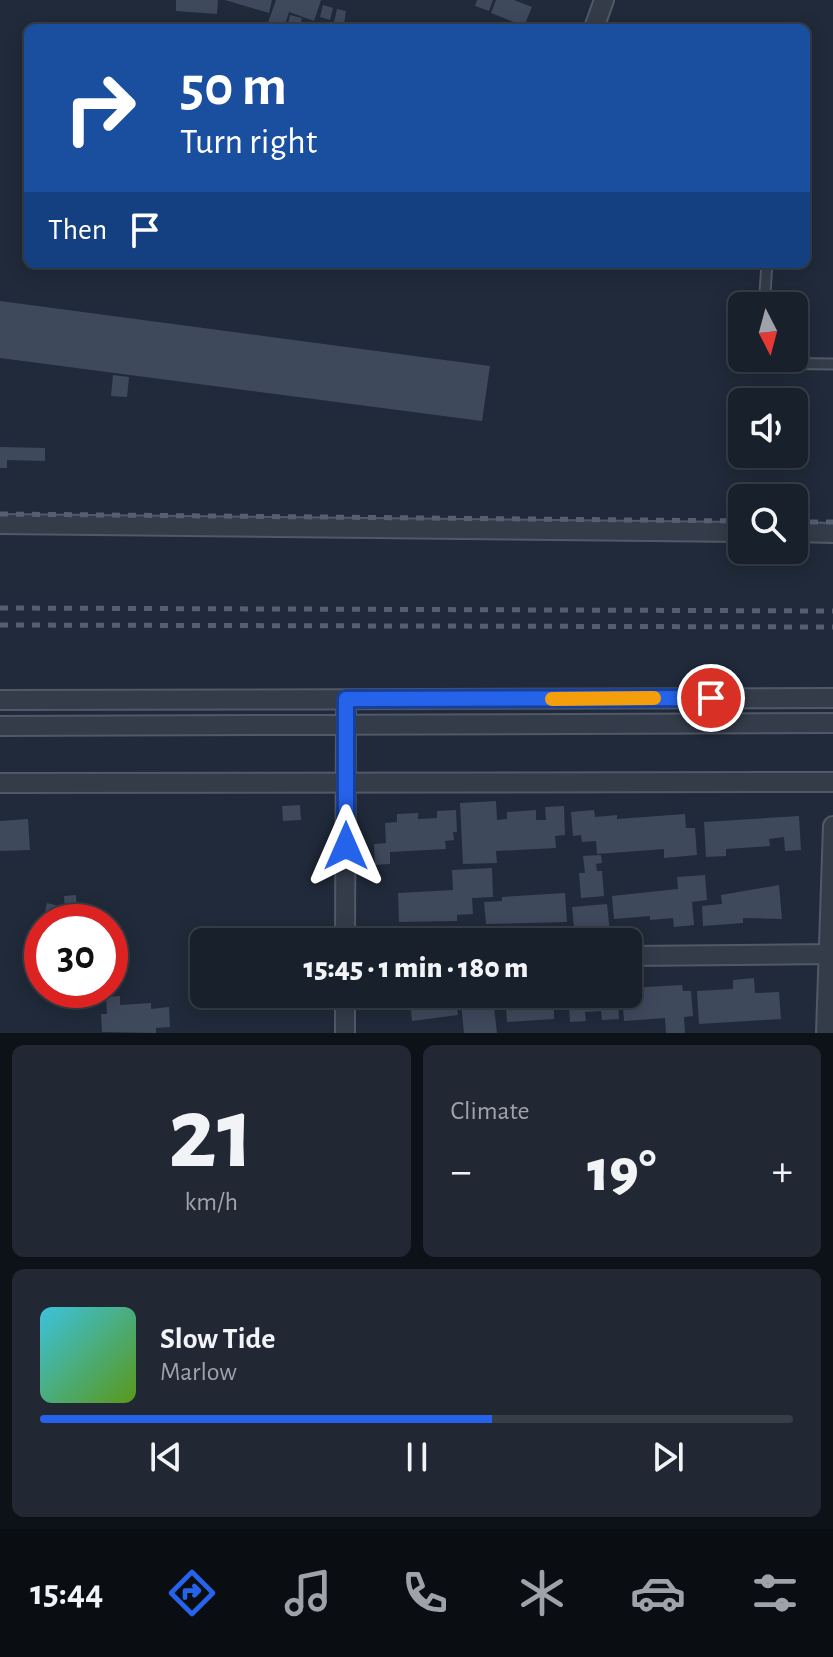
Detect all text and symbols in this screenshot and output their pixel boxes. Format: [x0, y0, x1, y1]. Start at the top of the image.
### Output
icon: right [48, 56, 152, 160]
text: 50 m [180, 59, 287, 115]
text: Turn right [180, 124, 317, 160]
icon: arrive [123, 208, 167, 252]
text: Then [48, 215, 107, 245]
north arrow [728, 292, 808, 372]
map controls [728, 292, 808, 564]
button: sound [728, 388, 808, 468]
button: search [728, 484, 808, 564]
pin [677, 664, 745, 732]
icon: arrive [689, 676, 733, 720]
position arrow [304, 804, 388, 888]
speed limit sign: 30 [24, 904, 128, 1008]
text: 15:45 · 1 min · 180 m [304, 953, 528, 983]
text: 21 [168, 1083, 254, 1187]
text: Climate [451, 1098, 529, 1124]
text: 19° [587, 1142, 656, 1202]
text: − [451, 1150, 472, 1194]
text: + [772, 1150, 793, 1194]
text: km/h [184, 1189, 238, 1215]
text: Slow Tide [160, 1324, 275, 1354]
text: Marlow [160, 1359, 237, 1385]
icon: previous [144, 1435, 188, 1479]
icon: pause [395, 1435, 439, 1479]
icon: next [646, 1435, 690, 1479]
icon: directions [164, 1565, 220, 1621]
icon: music [280, 1565, 336, 1621]
icon: phone [397, 1565, 453, 1621]
icon: climate [514, 1565, 570, 1621]
icon: car [630, 1565, 686, 1621]
icon: filters [747, 1565, 803, 1621]
text: 15:44 [30, 1575, 103, 1611]

